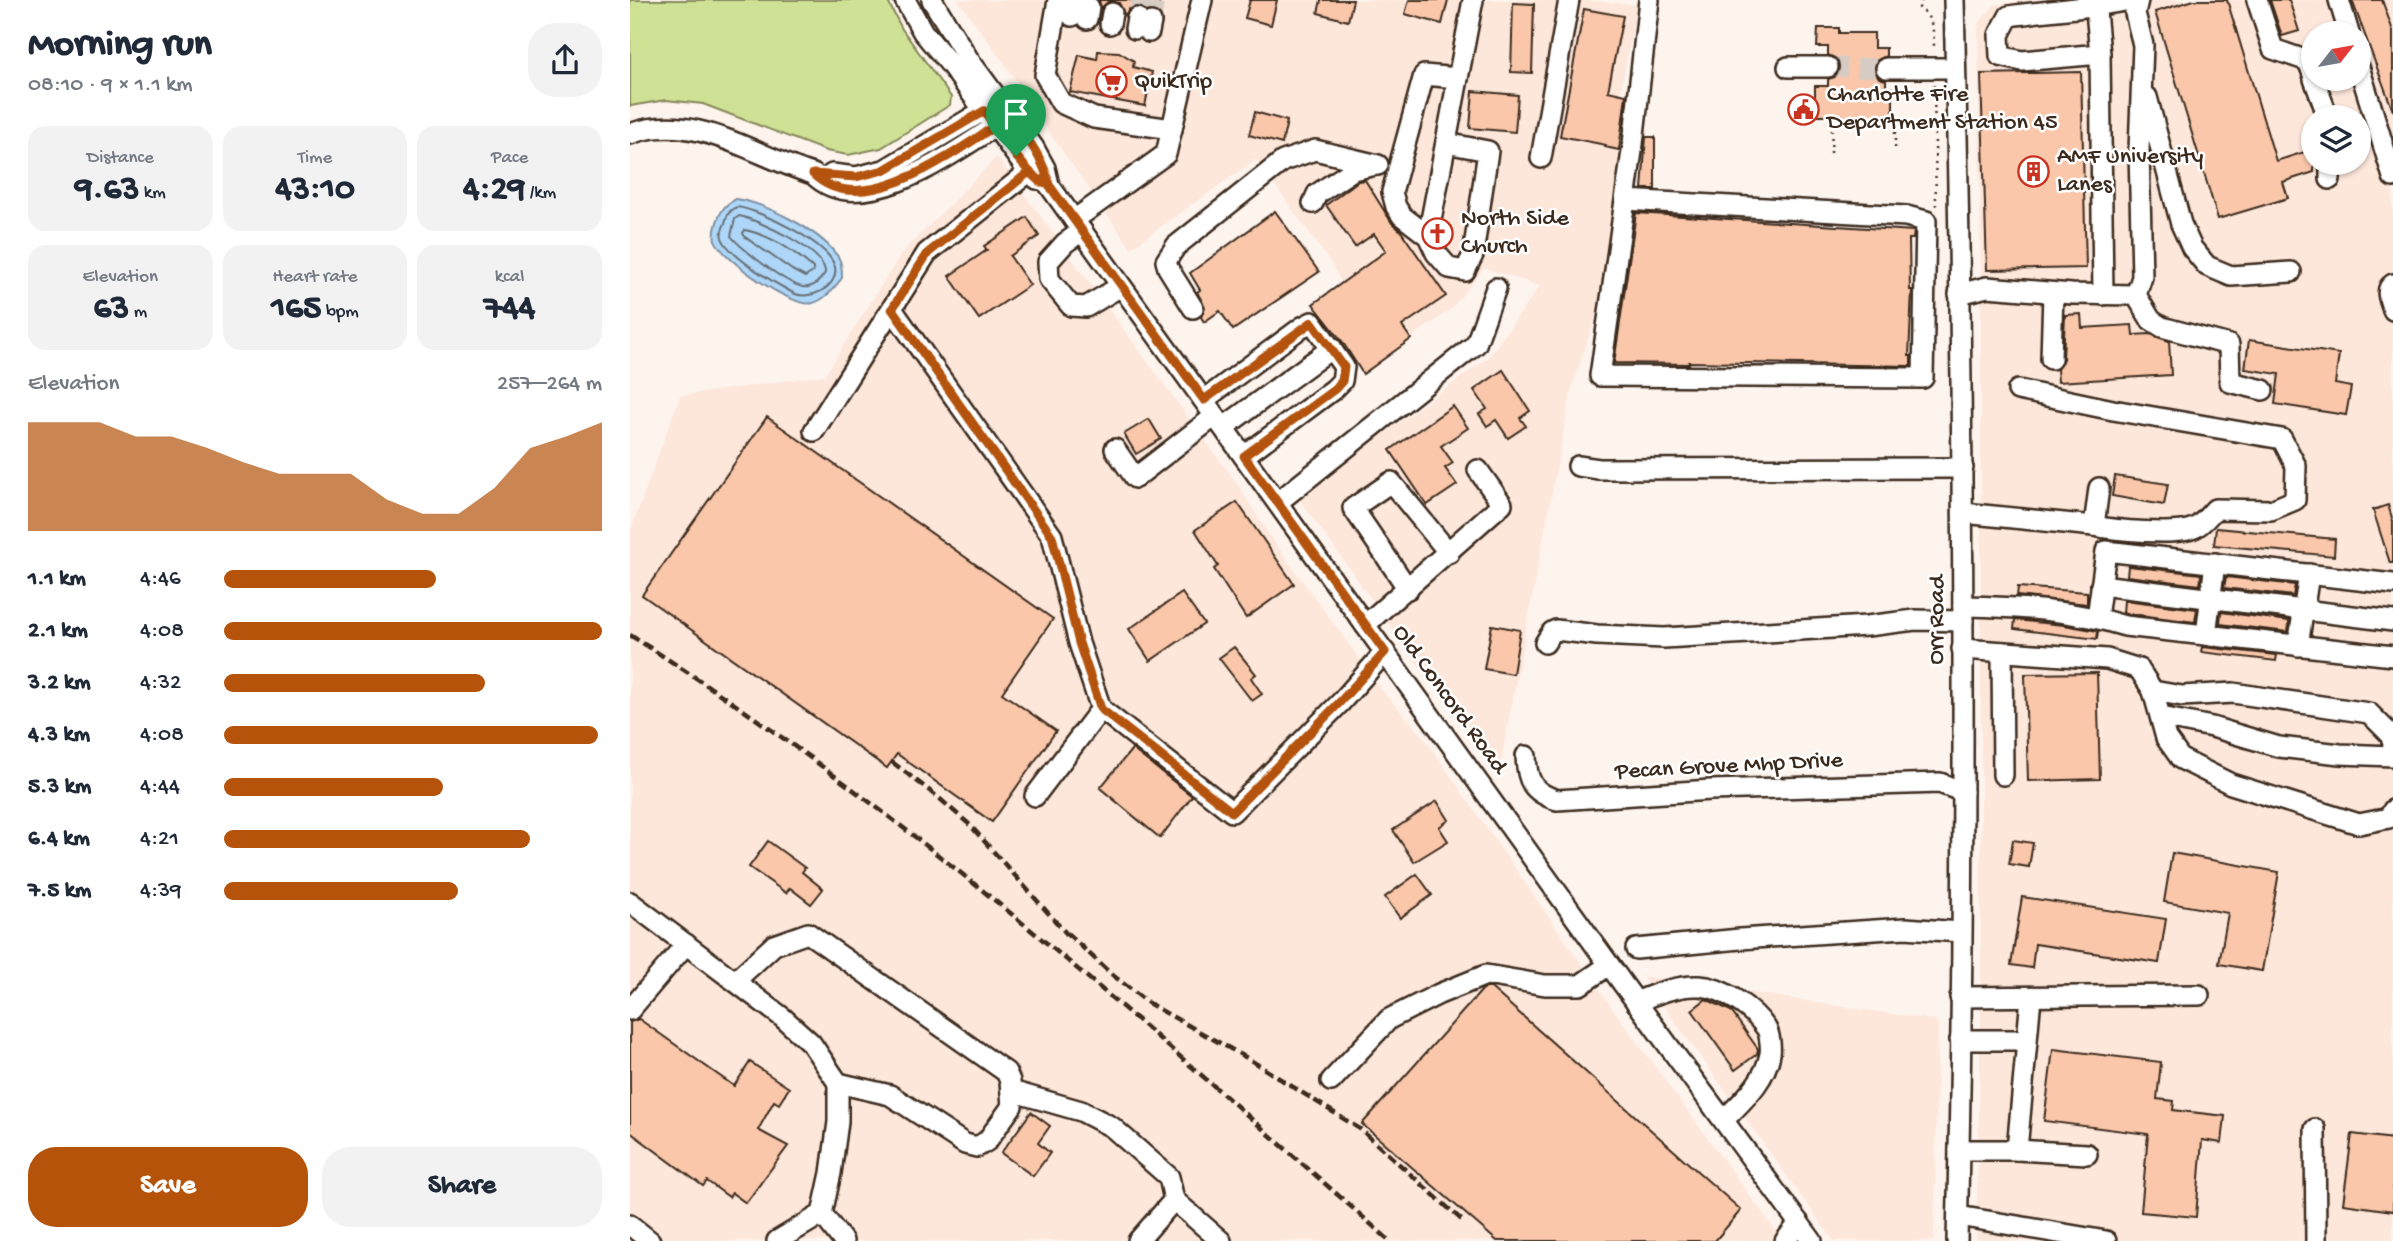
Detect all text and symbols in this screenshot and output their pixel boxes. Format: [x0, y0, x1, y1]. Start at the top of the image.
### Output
north arrow [2301, 21, 2371, 91]
map controls [2301, 21, 2371, 175]
button: share [528, 23, 602, 97]
text: Morning run [28, 24, 212, 68]
supermarket icon: QuikTrip [1094, 65, 1128, 99]
place label: QuikTrip [1134, 68, 1212, 97]
text: 08:10 · 9 × 1.1 km [28, 72, 193, 99]
place label: Charlotte Fire Department Station 45 [1825, 81, 2058, 138]
pin [986, 84, 1046, 156]
public building icon: Charlotte Fire Department Station 45 [1787, 92, 1821, 126]
icon: arrive [997, 95, 1035, 133]
button: layers [2301, 105, 2371, 175]
place label: AMF University Lanes [2057, 143, 2204, 200]
text: Distance [87, 147, 154, 170]
text: Time [298, 147, 332, 170]
text: Pace [491, 147, 528, 170]
building icon: AMF University Lanes [2017, 154, 2051, 188]
text: 9.63 [75, 170, 139, 211]
text: 43:10 [275, 170, 355, 211]
text: 4:29 [463, 170, 525, 211]
text: km [139, 182, 166, 205]
text: /km [525, 182, 556, 205]
place label: North Side Church [1461, 205, 1569, 262]
church icon: North Side Church [1421, 216, 1455, 250]
text: Elevation [83, 266, 158, 289]
text: Heart rate [272, 266, 358, 289]
text: kcal [495, 266, 525, 289]
text: 63 [93, 289, 129, 330]
text: 165 [271, 289, 321, 330]
text: 744 [484, 289, 535, 330]
text: m [129, 301, 147, 324]
text: bpm [321, 301, 359, 324]
text: Elevation [28, 371, 119, 398]
text: 257–264 m [497, 371, 602, 398]
text: 1.1 km [28, 566, 86, 593]
text: 4:46 [140, 566, 181, 593]
street label: Orr Road [1923, 573, 1953, 665]
text: 2.1 km [28, 618, 88, 645]
text: 4:08 [140, 618, 184, 645]
street label: Old Concord Road [1385, 620, 1514, 782]
text: 3.2 km [28, 670, 90, 697]
text: 4:32 [140, 670, 181, 697]
text: 4.3 km [28, 722, 90, 749]
text: 4:08 [140, 722, 184, 749]
street label: Pecan Grove Mhp Drive [1613, 747, 1844, 788]
text: 5.3 km [28, 774, 91, 801]
text: 4:44 [140, 774, 180, 801]
text: 6.4 km [28, 826, 90, 853]
text: 4:21 [140, 826, 179, 853]
text: 7.5 km [28, 878, 91, 905]
text: 4:39 [140, 878, 182, 905]
button: Save [28, 1147, 308, 1227]
button: Share [322, 1147, 602, 1227]

